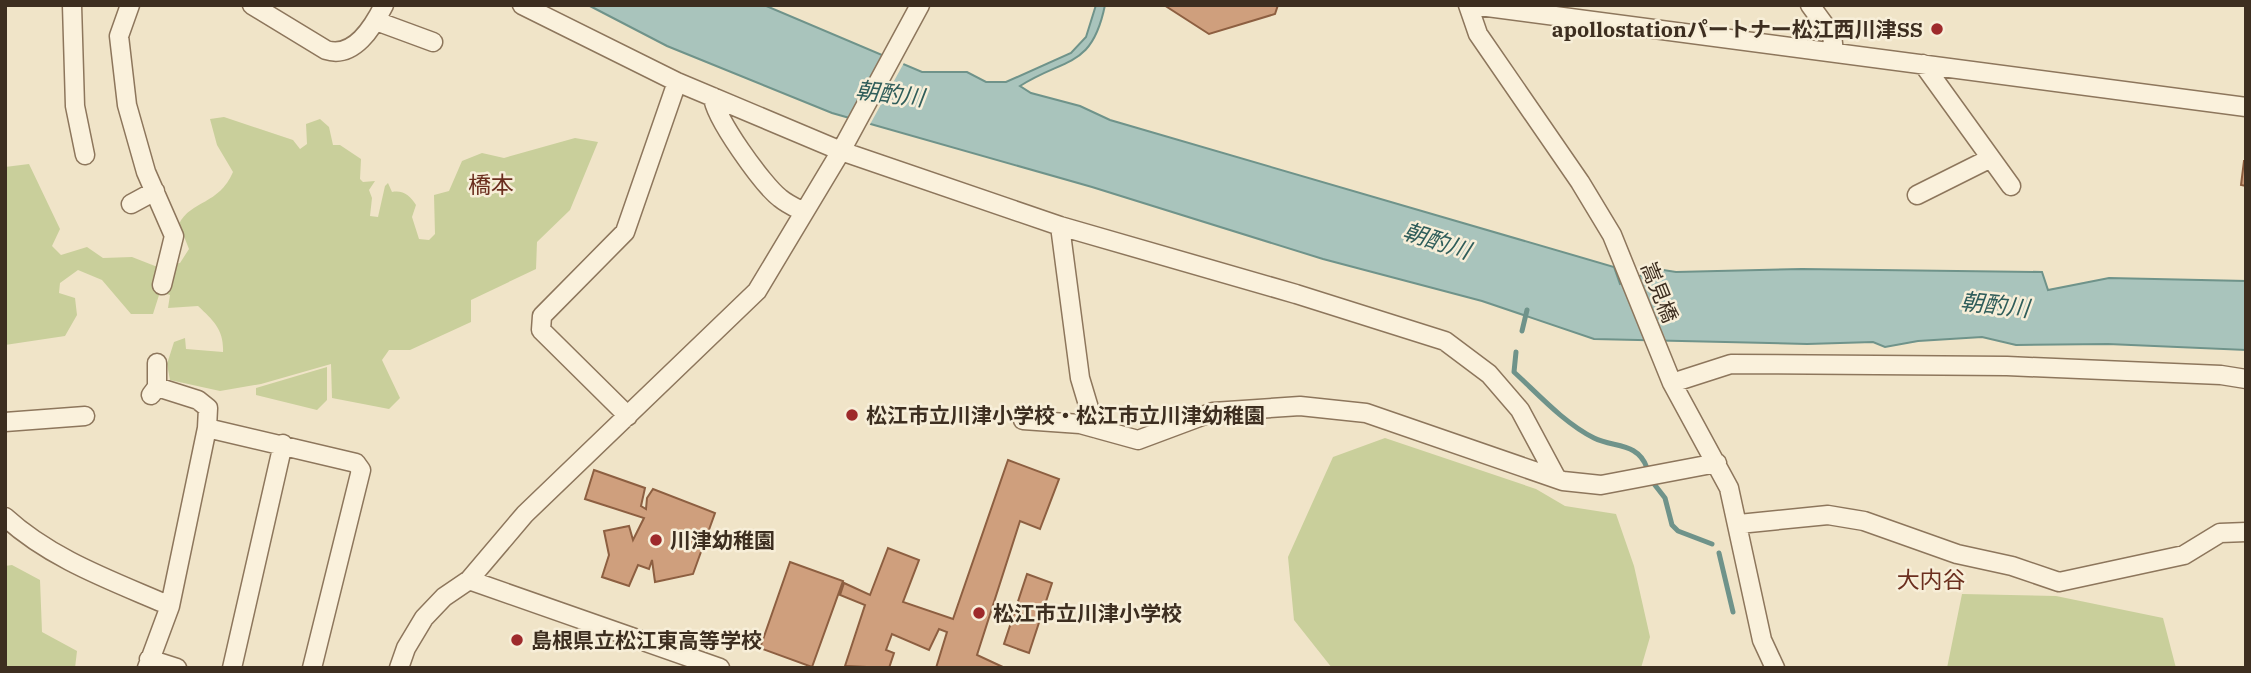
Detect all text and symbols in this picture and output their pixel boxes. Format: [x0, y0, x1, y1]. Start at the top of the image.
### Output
place label: apollostationパートナー松江西川津SS [1552, 15, 1923, 43]
marker: apollostationパートナー松江西川津SS [1929, 21, 1945, 37]
water label: 朝酌川 [854, 74, 929, 112]
district label: 橋本 [468, 169, 514, 199]
water label: 朝酌川 [1400, 215, 1477, 266]
street label: 嵩見橋 [1635, 258, 1685, 326]
water label: 朝酌川 [1959, 285, 2034, 323]
place label: 松江市立川津小学校・松江市立川津幼稚園 [866, 401, 1265, 429]
marker: 松江市立川津小学校・松江市立川津幼稚園 [844, 407, 860, 423]
place label: 川津幼稚園 [670, 526, 775, 554]
marker: 川津幼稚園 [648, 532, 664, 548]
district label: 大内谷 [1897, 564, 1966, 594]
place label: 松江市立川津小学校 [993, 599, 1182, 627]
marker: 松江市立川津小学校 [971, 605, 987, 621]
place label: 島根県立松江東高等学校 [531, 626, 762, 654]
marker: 島根県立松江東高等学校 [509, 632, 525, 648]

